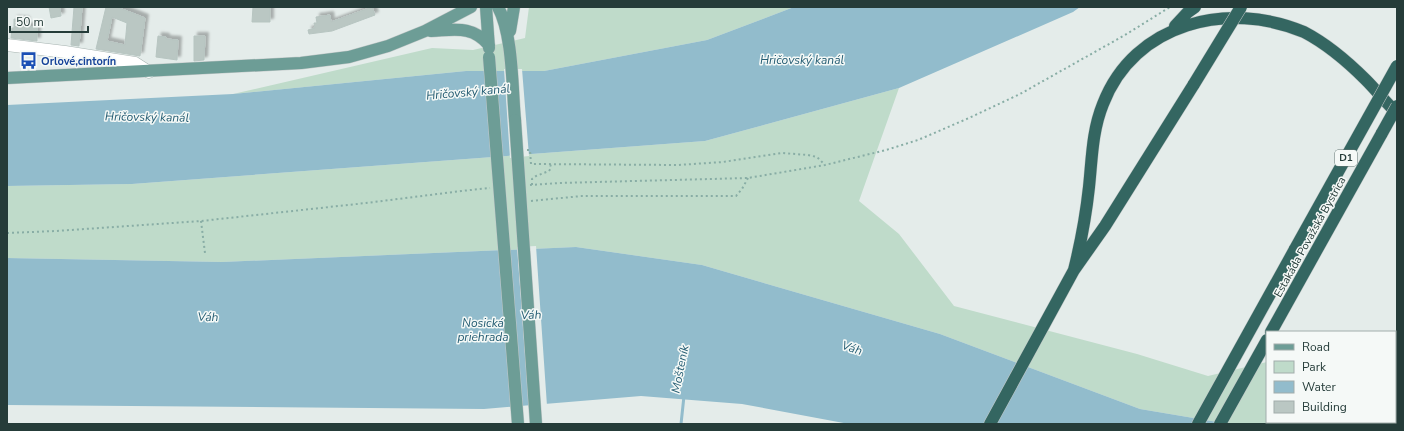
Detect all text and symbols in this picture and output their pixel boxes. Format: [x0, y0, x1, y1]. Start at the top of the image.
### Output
scale bar [10, 8, 88, 34]
text: 50 m [16, 14, 44, 30]
bus stop icon: Orlové,cintorín [18, 51, 38, 71]
water label: Hričovský kanál [760, 52, 845, 68]
place label: Orlové,cintorín [41, 54, 116, 69]
water label: Hričovský kanál [425, 80, 511, 104]
water label: Hričovský kanál [105, 108, 190, 126]
road number: D1 [1335, 150, 1357, 166]
street label: Estakáda Považská Bystrica [1271, 174, 1350, 300]
water label: Váh [520, 307, 542, 323]
water label: Váh [197, 309, 219, 325]
water label: Nosická priehrada [457, 315, 509, 345]
legend [1266, 331, 1396, 423]
water label: Váh [840, 337, 865, 359]
text: Road [1302, 339, 1330, 355]
water label: Mošteník [667, 342, 693, 395]
text: Park [1302, 359, 1327, 375]
text: Water [1302, 379, 1336, 395]
text: Building [1302, 399, 1347, 415]

